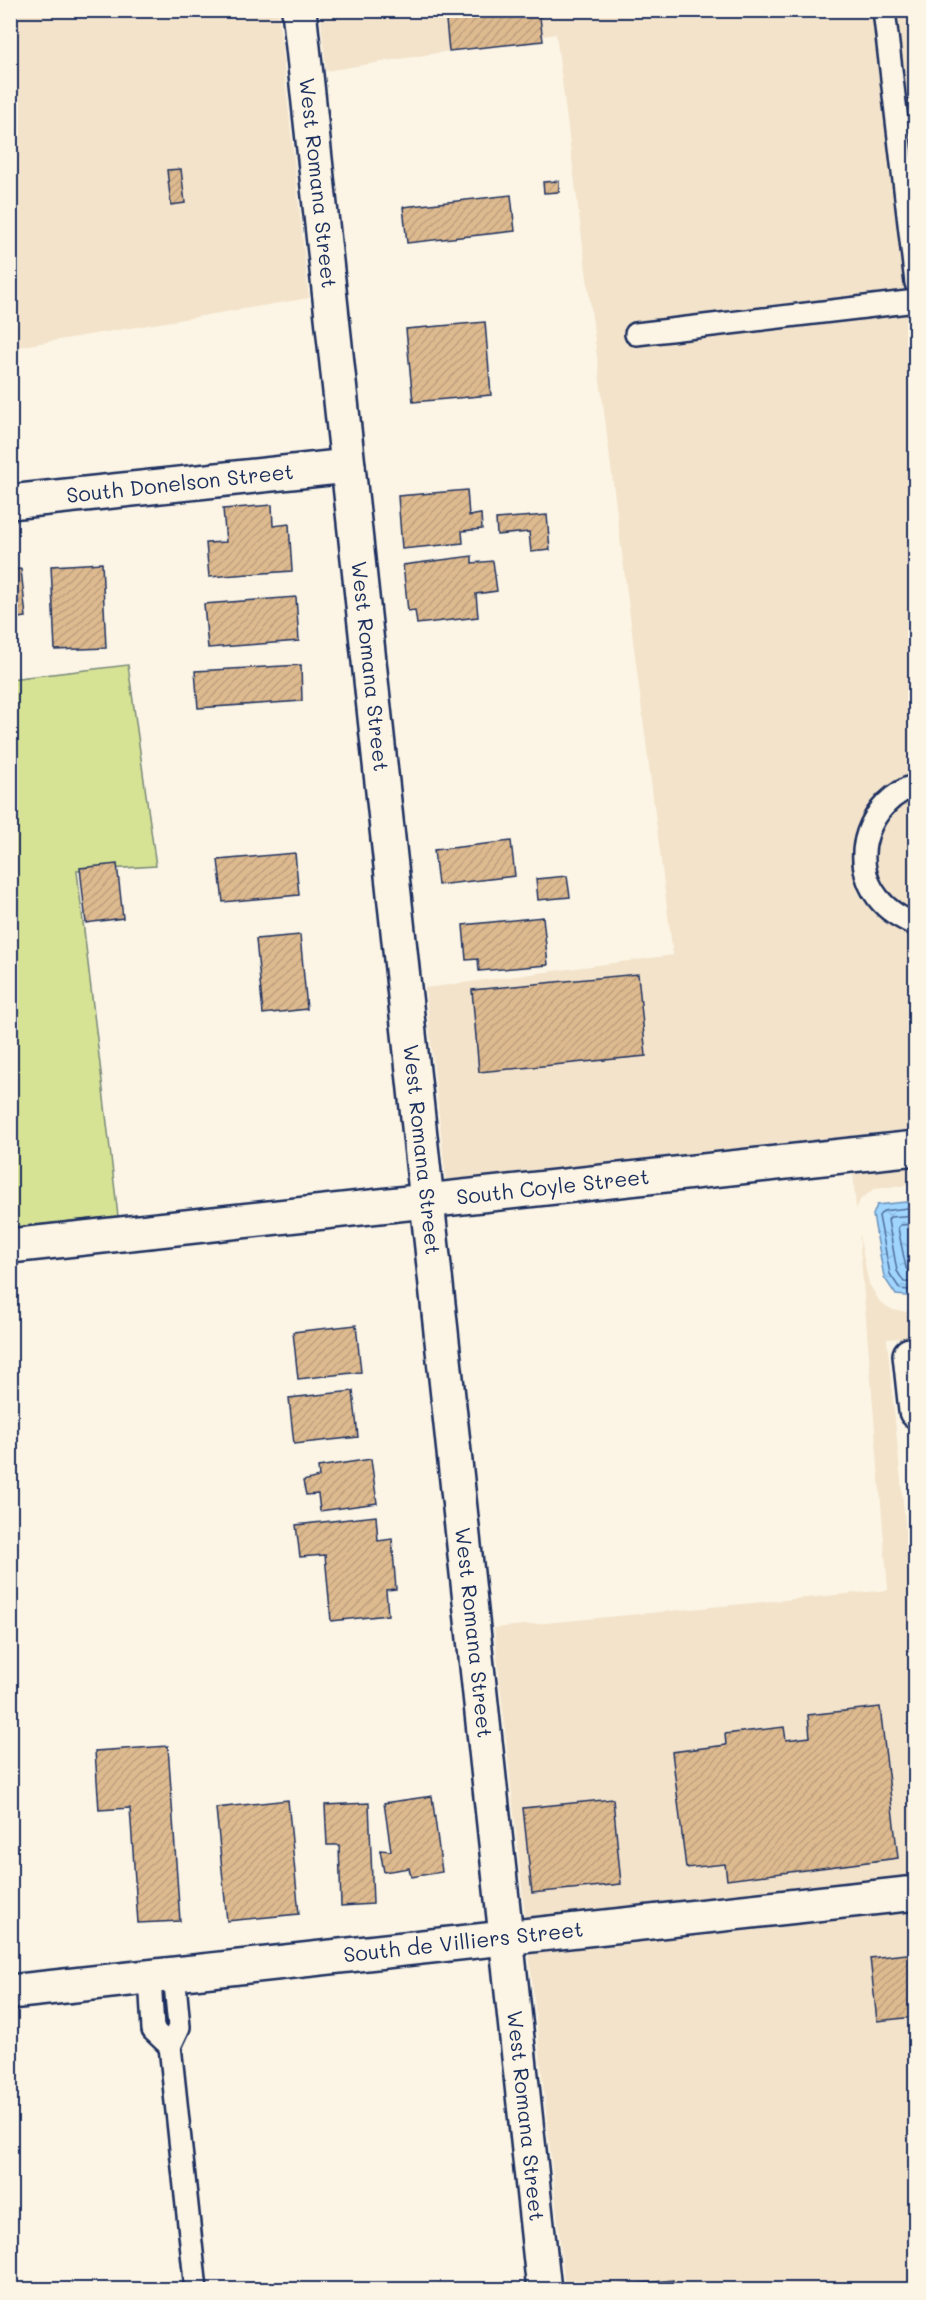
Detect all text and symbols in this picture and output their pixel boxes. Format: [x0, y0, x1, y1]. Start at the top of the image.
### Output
street label: West Romana Street [294, 76, 344, 290]
street label: South Donelson Street [65, 457, 295, 508]
street label: West Romana Street [346, 559, 396, 773]
street label: West Romana Street [398, 1043, 448, 1256]
street label: South Coyle Street [455, 1162, 651, 1210]
street label: West Romana Street [450, 1526, 500, 1739]
street label: South de Villiers Street [342, 1914, 584, 1967]
street label: West Romana Street [502, 2009, 552, 2222]

